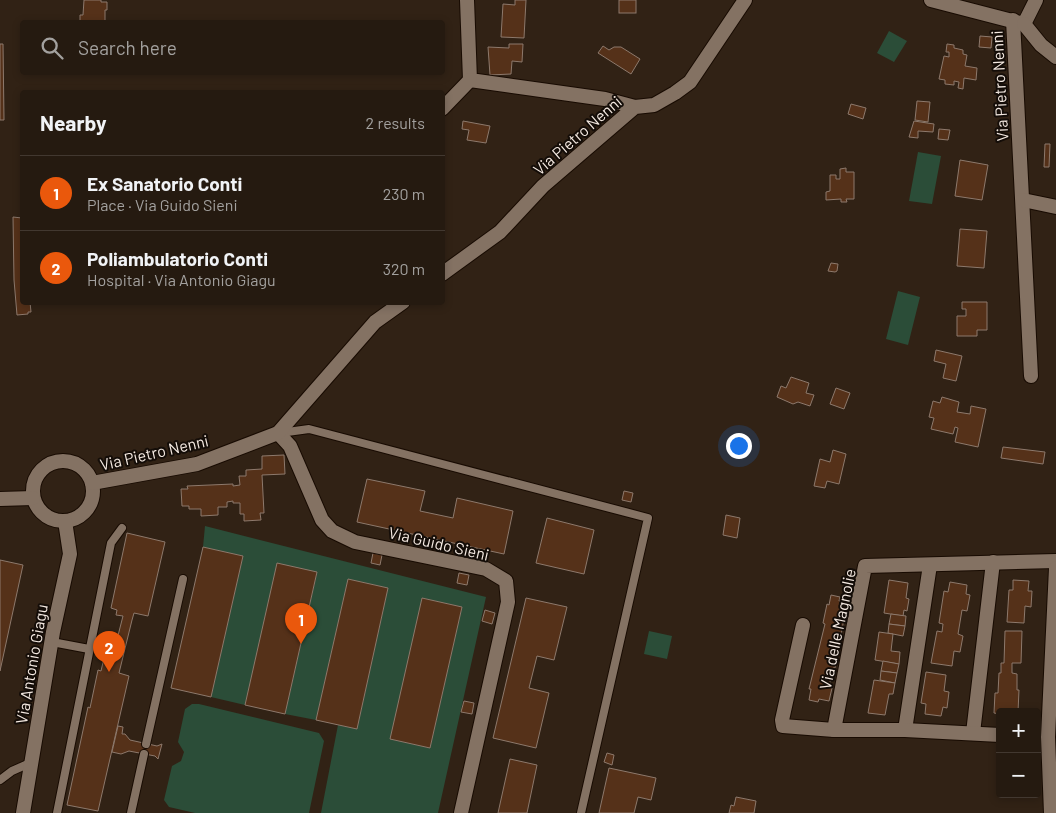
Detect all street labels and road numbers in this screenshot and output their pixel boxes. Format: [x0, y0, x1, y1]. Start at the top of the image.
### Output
street label: Via Pietro Nenni [987, 30, 1011, 142]
street label: Via Pietro Nenni [529, 91, 625, 179]
street label: Via Pietro Nenni [98, 430, 210, 474]
street label: Via Guido Sieni [387, 522, 491, 564]
street label: Via delle Magnolie [815, 567, 859, 691]
street label: Via Antonio Giagu [11, 603, 51, 725]

